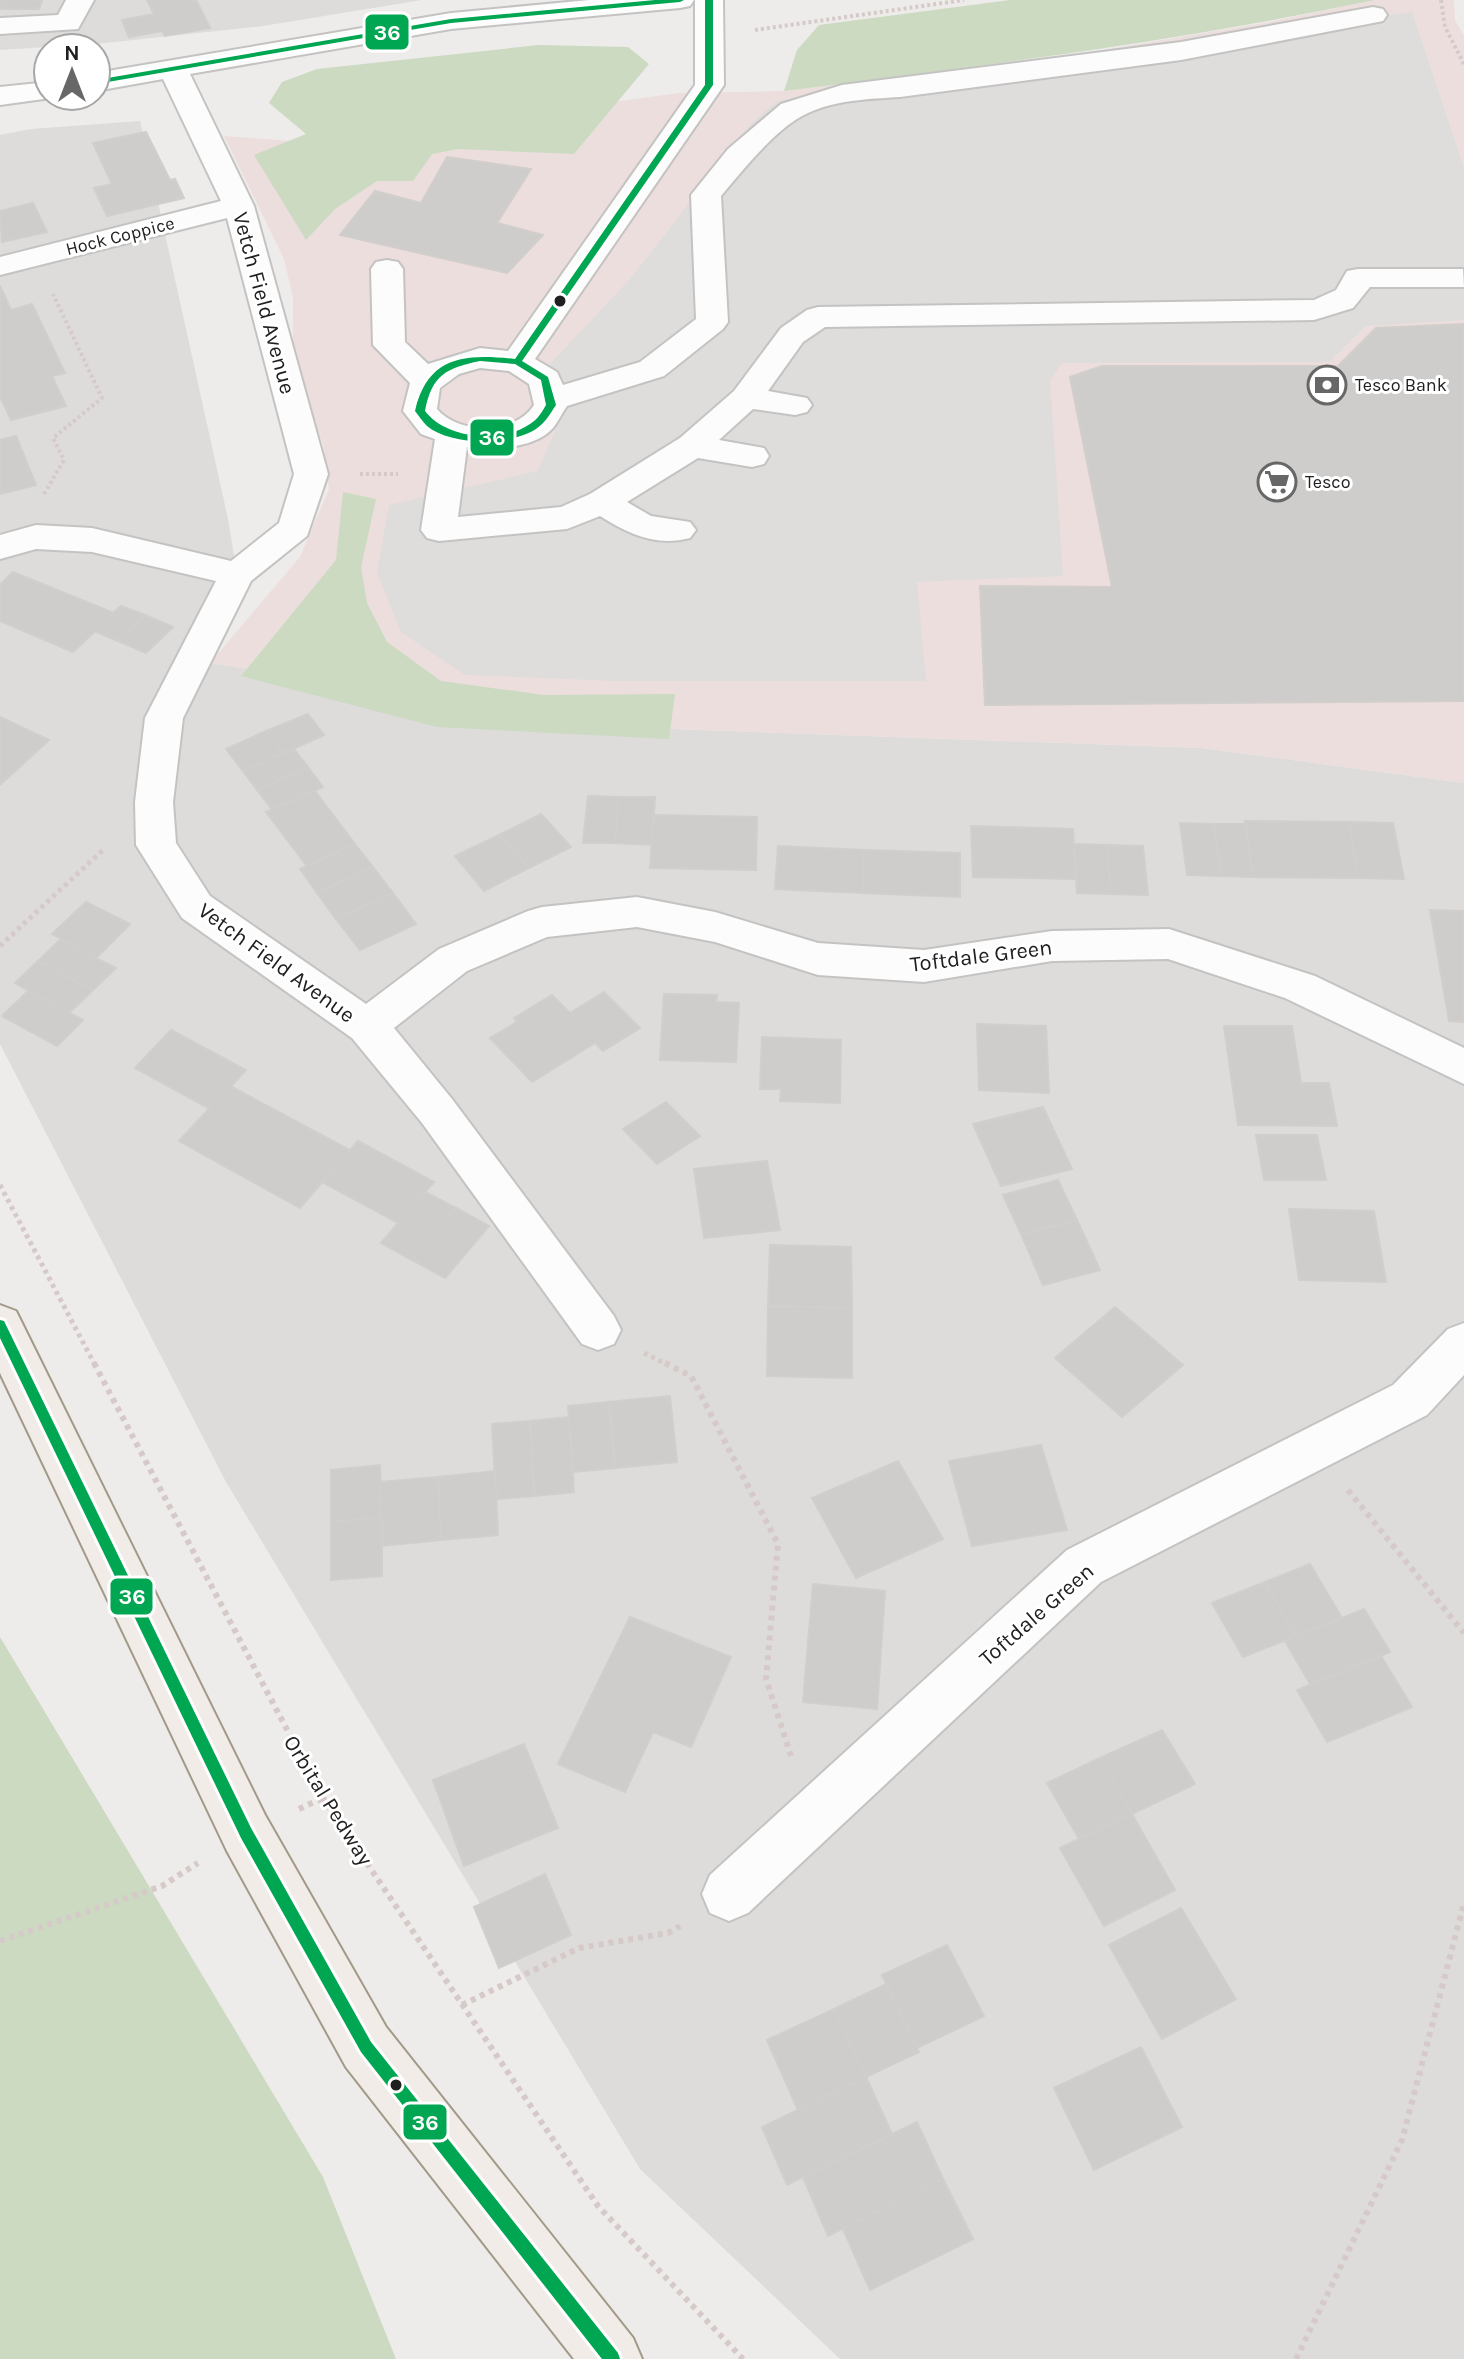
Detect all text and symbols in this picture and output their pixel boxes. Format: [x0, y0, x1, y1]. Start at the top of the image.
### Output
line badge: 36 [364, 13, 410, 51]
text: 36 [373, 20, 401, 46]
north arrow [32, 32, 112, 112]
text: N [64, 40, 80, 66]
street label: Vetch Field Avenue [227, 209, 301, 397]
street label: Hock Coppice [63, 212, 177, 260]
unlabelled marker [552, 293, 568, 309]
bank icon: Tesco Bank [1306, 364, 1348, 406]
place label: Tesco Bank [1355, 374, 1447, 396]
line badge: 36 [469, 418, 515, 457]
text: 36 [478, 425, 506, 451]
supermarket icon: Tesco [1256, 461, 1298, 503]
place label: Tesco [1305, 471, 1351, 493]
street label: Vetch Field Avenue [193, 897, 360, 1028]
street label: Toftdale Green [909, 934, 1054, 978]
street label: Toftdale Green [974, 1558, 1099, 1671]
line badge: 36 [109, 1577, 154, 1616]
text: 36 [118, 1584, 146, 1610]
street label: Orbital Pedway [278, 1731, 378, 1870]
unlabelled marker [388, 2077, 404, 2093]
line badge: 36 [402, 2103, 448, 2141]
text: 36 [411, 2110, 439, 2136]

